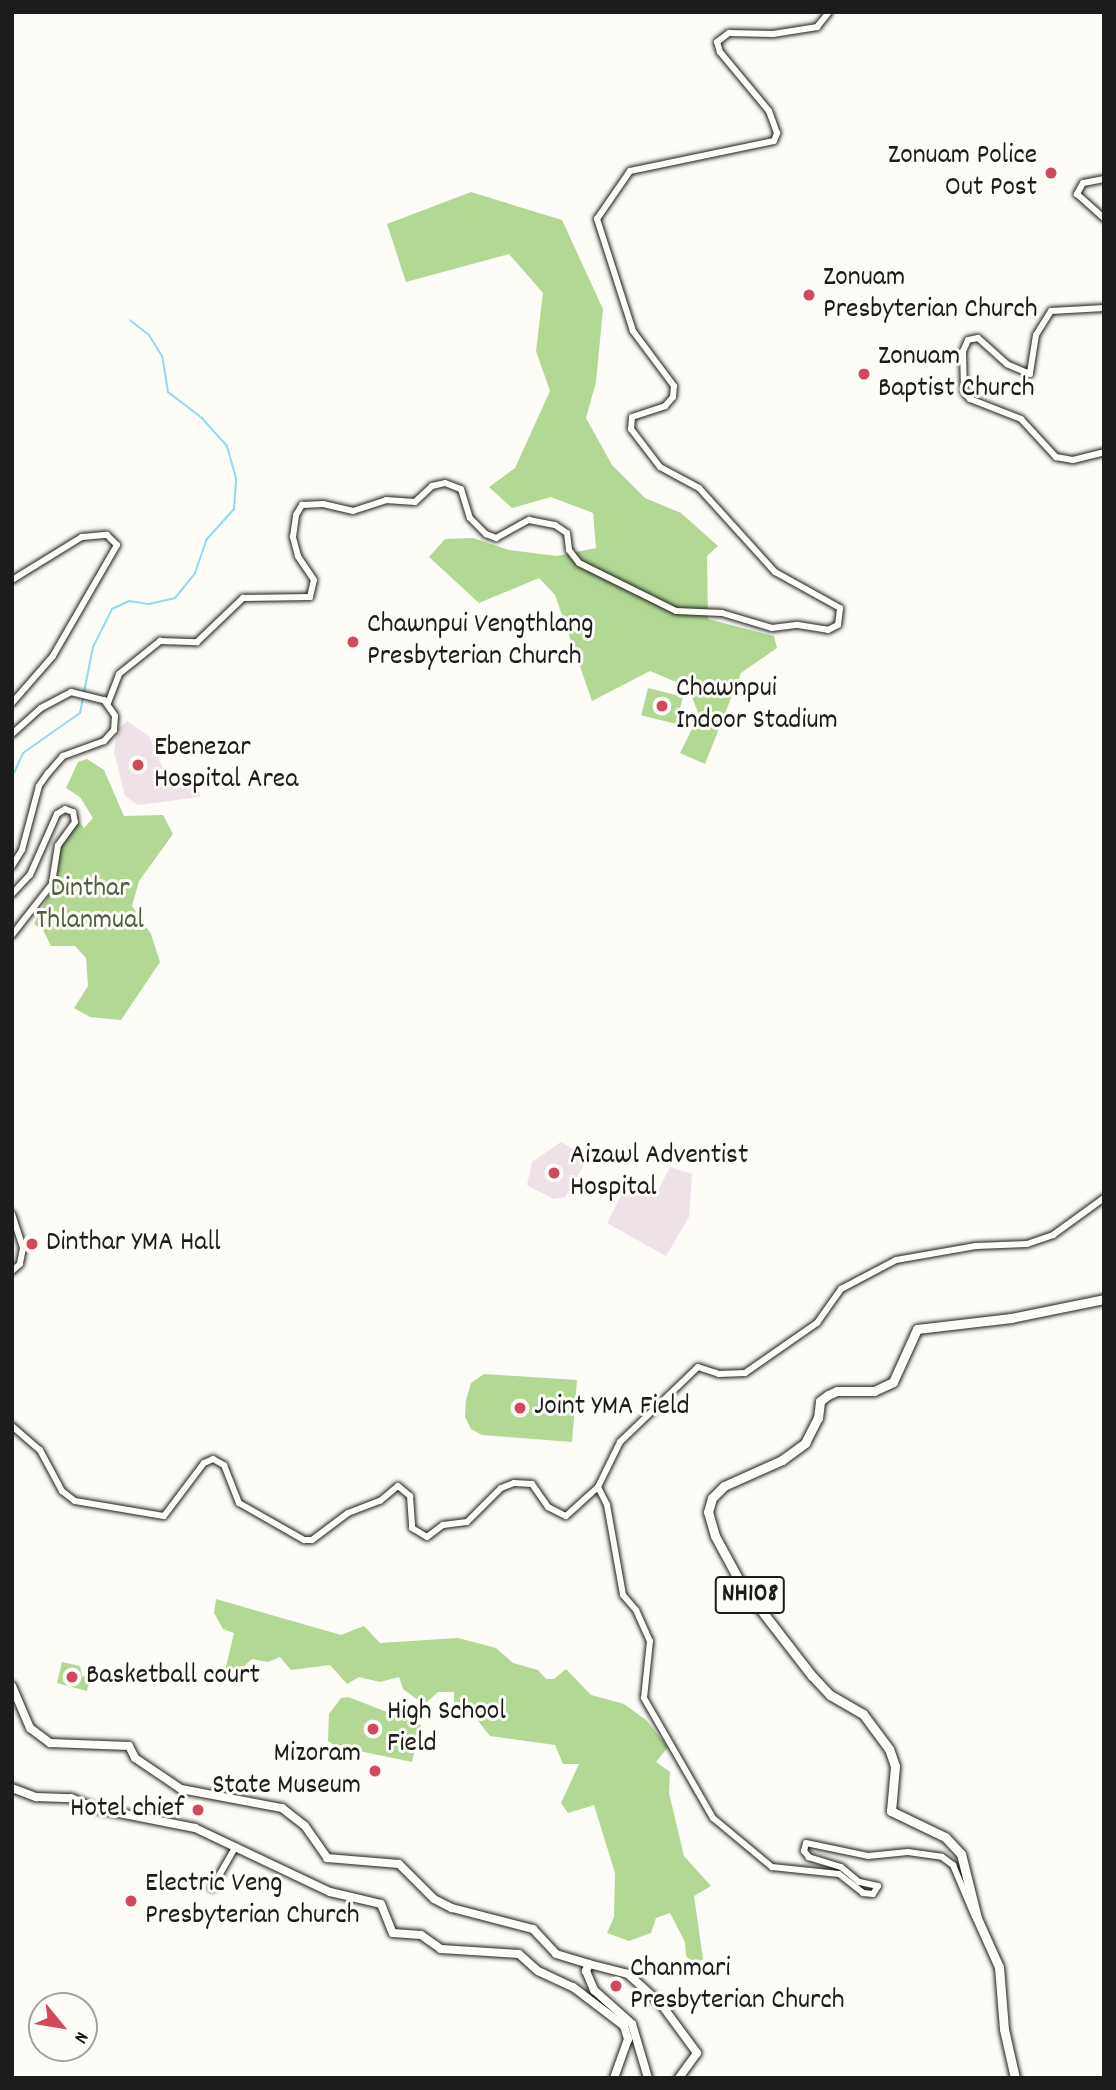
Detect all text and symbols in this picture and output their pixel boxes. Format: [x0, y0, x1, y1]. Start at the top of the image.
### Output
place label: Zonuam Police Out Post [888, 140, 1037, 206]
marker: Zonuam Police Out Post [1043, 165, 1059, 181]
place label: Zonuam Presbyterian Church [823, 262, 1038, 328]
marker: Zonuam Presbyterian Church [801, 287, 817, 303]
place label: Zonuam Baptist Church [878, 341, 1034, 407]
marker: Zonuam Baptist Church [856, 366, 872, 382]
place label: Chawnpui Vengthlang Presbyterian Church [367, 609, 593, 675]
marker: Chawnpui Vengthlang Presbyterian Church [345, 634, 361, 650]
place label: Chawnpui Indoor Stadium [676, 673, 838, 739]
marker: Chawnpui Indoor Stadium [654, 698, 670, 714]
place label: Ebenezar Hospital Area [154, 732, 298, 798]
marker: Ebenezar Hospital Area [128, 755, 148, 775]
park label: Dinthar Thlanmual [36, 873, 144, 939]
place label: Aizawl Adventist Hospital [570, 1140, 748, 1206]
marker: Aizawl Adventist Hospital [544, 1163, 564, 1183]
place label: Dinthar YMA Hall [46, 1227, 221, 1261]
marker: Dinthar YMA Hall [24, 1236, 40, 1252]
place label: Joint YMA Field [534, 1391, 690, 1425]
marker: Joint YMA Field [512, 1400, 528, 1416]
road number: NH108 [713, 1572, 787, 1618]
place label: Basketball court [86, 1660, 260, 1694]
marker: Basketball court [64, 1669, 80, 1685]
place label: High School Field [387, 1696, 506, 1762]
marker: High School Field [365, 1721, 381, 1737]
place label: Mizoram State Museum [212, 1738, 361, 1804]
marker: Mizoram State Museum [367, 1763, 383, 1779]
place label: Hotel chief [70, 1793, 184, 1827]
marker: Hotel chief [190, 1802, 206, 1818]
place label: Electric Veng Presbyterian Church [145, 1868, 360, 1934]
marker: Electric Veng Presbyterian Church [123, 1893, 139, 1909]
place label: Chanmari Presbyterian Church [630, 1953, 845, 2019]
marker: Chanmari Presbyterian Church [608, 1978, 624, 1994]
north arrow [28, 1992, 98, 2062]
text: N [66, 2026, 94, 2048]

